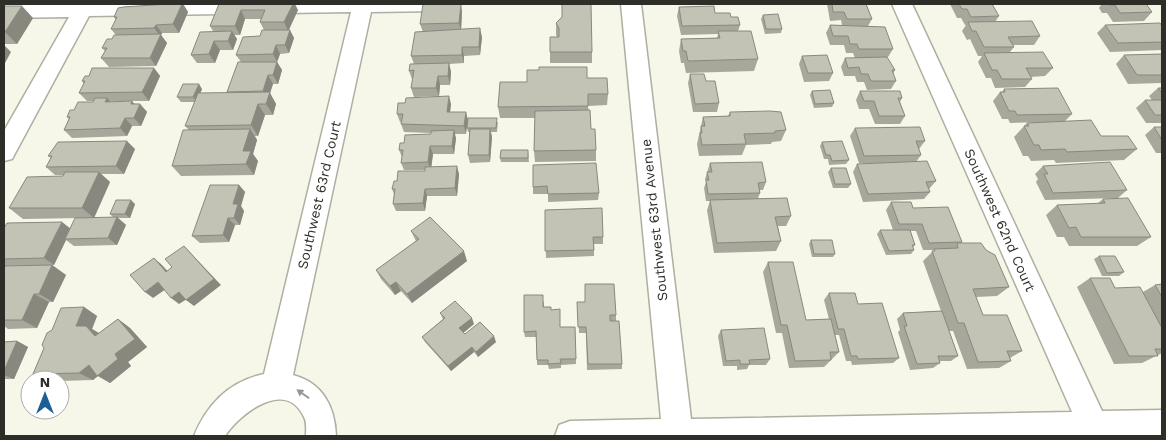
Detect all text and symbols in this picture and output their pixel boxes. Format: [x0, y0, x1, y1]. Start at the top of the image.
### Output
street label: Southwest 63rd Court [294, 119, 344, 271]
street label: Southwest 63rd Avenue [638, 138, 670, 302]
street label: Southwest 62nd Court [961, 146, 1039, 294]
north arrow [20, 370, 70, 420]
text: N [40, 374, 50, 390]
one-way arrow [296, 389, 310, 399]

